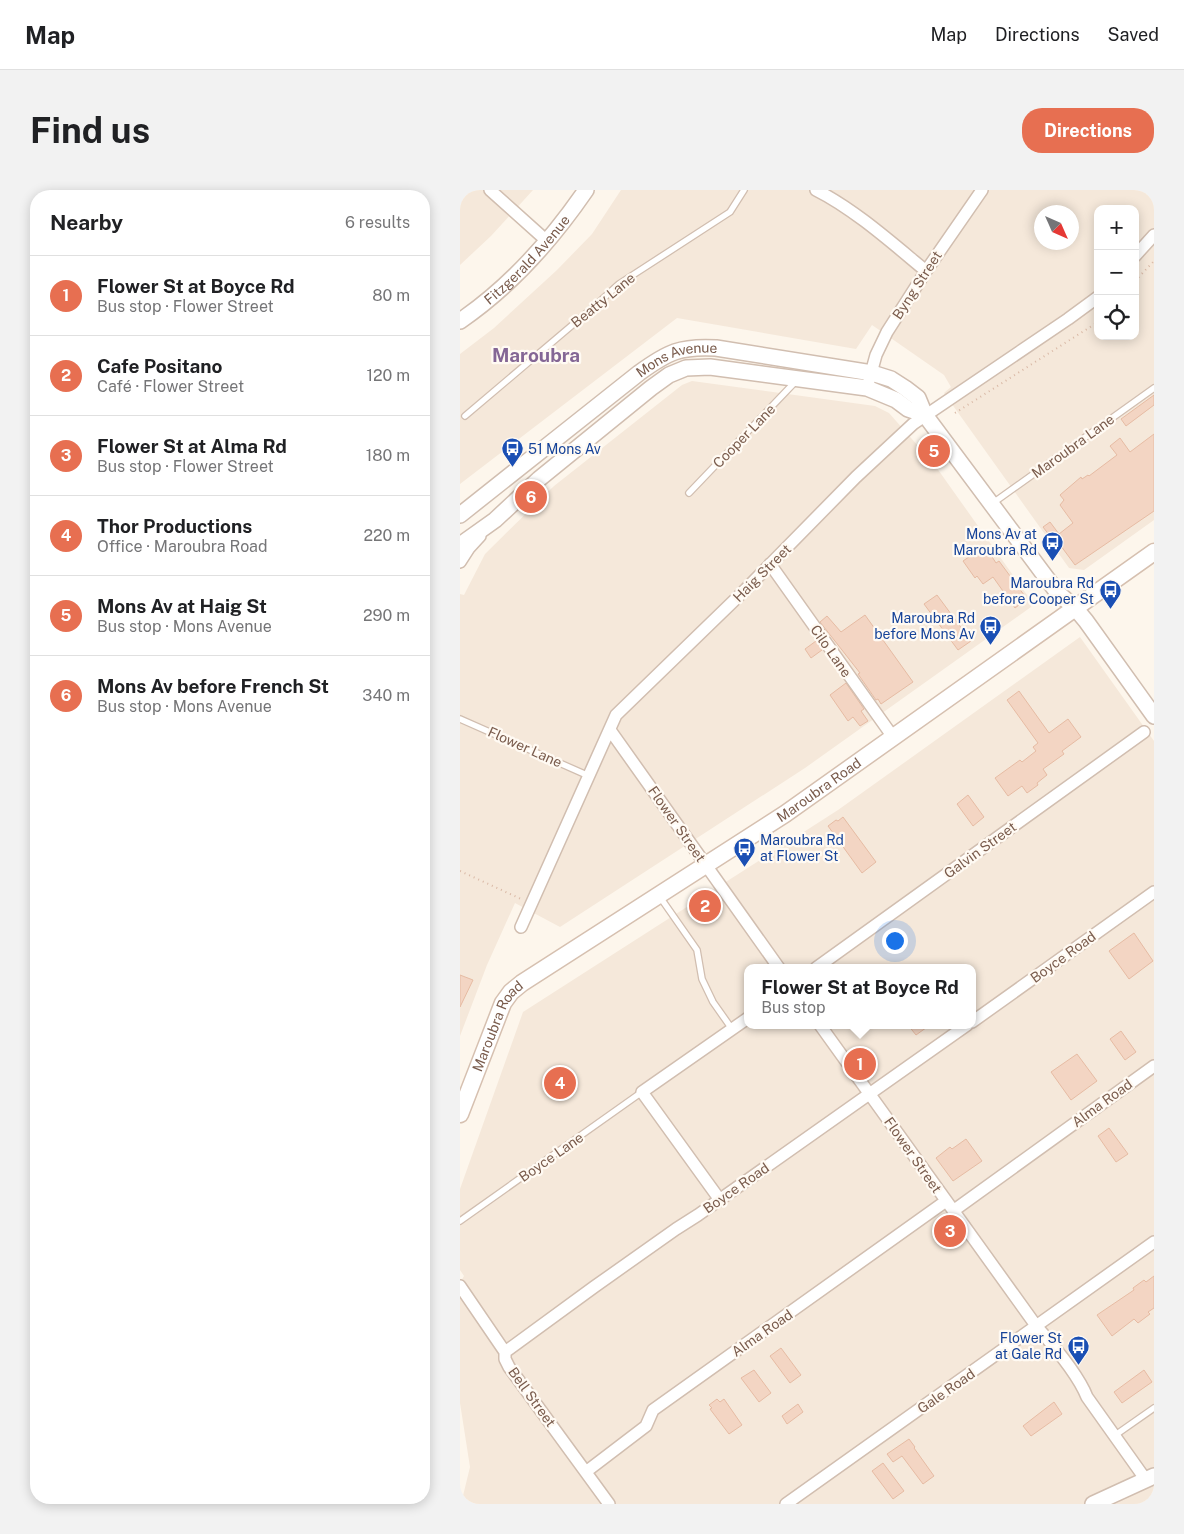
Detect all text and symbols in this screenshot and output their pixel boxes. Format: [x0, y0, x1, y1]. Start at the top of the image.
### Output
text: Map [25, 21, 75, 49]
text: Map [930, 24, 967, 45]
text: Directions [995, 24, 1080, 45]
text: Saved [1108, 24, 1159, 45]
button: Directions [1022, 108, 1154, 153]
text: Find us [30, 110, 150, 151]
north arrow [1034, 205, 1079, 250]
map controls [1094, 205, 1139, 340]
button: + [1094, 205, 1139, 250]
text: Nearby [50, 210, 123, 235]
street label: Fitzgerald Avenue [481, 212, 573, 308]
text: 6 results [345, 213, 410, 232]
street label: Byng Street [889, 248, 945, 322]
button: − [1094, 250, 1139, 295]
street label: Beatty Lane [568, 269, 638, 331]
text: Flower St at Boyce Rd [97, 275, 295, 297]
text: 1 [63, 286, 69, 305]
text: 80 m [372, 286, 410, 305]
button: locate [1094, 295, 1139, 340]
text: Bus stop · Flower Street [97, 297, 274, 316]
street label: Mons Avenue [633, 340, 718, 380]
district label: Maroubra [492, 344, 580, 366]
text: Cafe Positano [97, 355, 223, 377]
text: 2 [61, 366, 71, 385]
text: 120 m [366, 366, 410, 385]
text: Café · Flower Street [97, 377, 244, 396]
street label: Cooper Lane [710, 401, 778, 471]
street label: Maroubra Lane [1029, 411, 1117, 481]
pin: 5 [918, 432, 950, 470]
text: Flower St at Alma Rd [97, 435, 287, 457]
bus stop icon: 51 Mons Av [500, 437, 524, 468]
place label: 51 Mons Av [528, 441, 601, 457]
text: 3 [61, 446, 71, 465]
text: 180 m [366, 446, 410, 465]
text: Bus stop · Flower Street [97, 457, 274, 476]
pin: 6 [515, 478, 547, 516]
text: Thor Productions [97, 515, 252, 537]
text: 4 [61, 526, 71, 545]
text: 220 m [363, 526, 410, 545]
place label: Mons Av at Maroubra Rd [953, 526, 1037, 558]
bus stop icon: Mons Av at Maroubra Rd [1041, 530, 1065, 561]
text: Office · Maroubra Road [97, 537, 267, 556]
street label: Haig Street [730, 541, 794, 605]
place label: Maroubra Rd before Cooper St [983, 575, 1094, 607]
bus stop icon: Maroubra Rd before Cooper St [1098, 579, 1122, 610]
text: Mons Av at Haig St [97, 595, 267, 617]
text: 5 [61, 606, 71, 625]
text: 290 m [363, 606, 410, 625]
place label: Maroubra Rd before Mons Av [874, 610, 975, 642]
bus stop icon: Maroubra Rd before Mons Av [979, 614, 1003, 645]
text: Bus stop · Mons Avenue [97, 617, 272, 636]
street label: Cilo Lane [807, 622, 855, 680]
text: Mons Av before French St [97, 675, 329, 697]
text: 6 [61, 686, 71, 705]
text: 340 m [362, 686, 410, 705]
text: Bus stop · Mons Avenue [97, 697, 272, 716]
street label: Flower Lane [486, 724, 565, 770]
street label: Maroubra Road [774, 755, 864, 825]
street label: Flower Street [645, 783, 709, 865]
street label: Galvin Street [941, 819, 1019, 881]
place label: Maroubra Rd at Flower St [760, 832, 844, 864]
bus stop icon: Maroubra Rd at Flower St [732, 836, 756, 867]
pin: 2 [689, 887, 721, 925]
your location [882, 928, 908, 954]
street label: Boyce Road [1027, 928, 1099, 986]
popup [744, 964, 976, 1029]
text: Flower St at Boyce Rd [761, 976, 959, 998]
street label: Maroubra Road [469, 977, 526, 1074]
text: Bus stop [761, 998, 826, 1017]
pin: 1 [844, 1045, 876, 1083]
pin: 4 [544, 1064, 576, 1102]
street label: Alma Road [1069, 1076, 1135, 1130]
street label: Flower Street [881, 1114, 945, 1196]
street label: Boyce Lane [516, 1129, 586, 1185]
street label: Boyce Road [700, 1159, 772, 1217]
pin: 3 [934, 1212, 966, 1250]
street label: Alma Road [729, 1306, 795, 1360]
place label: Flower St at Gale Rd [995, 1330, 1062, 1362]
bus stop icon: Flower St at Gale Rd [1066, 1334, 1090, 1365]
street label: Bell Street [505, 1364, 559, 1430]
street label: Gale Road [914, 1365, 978, 1417]

